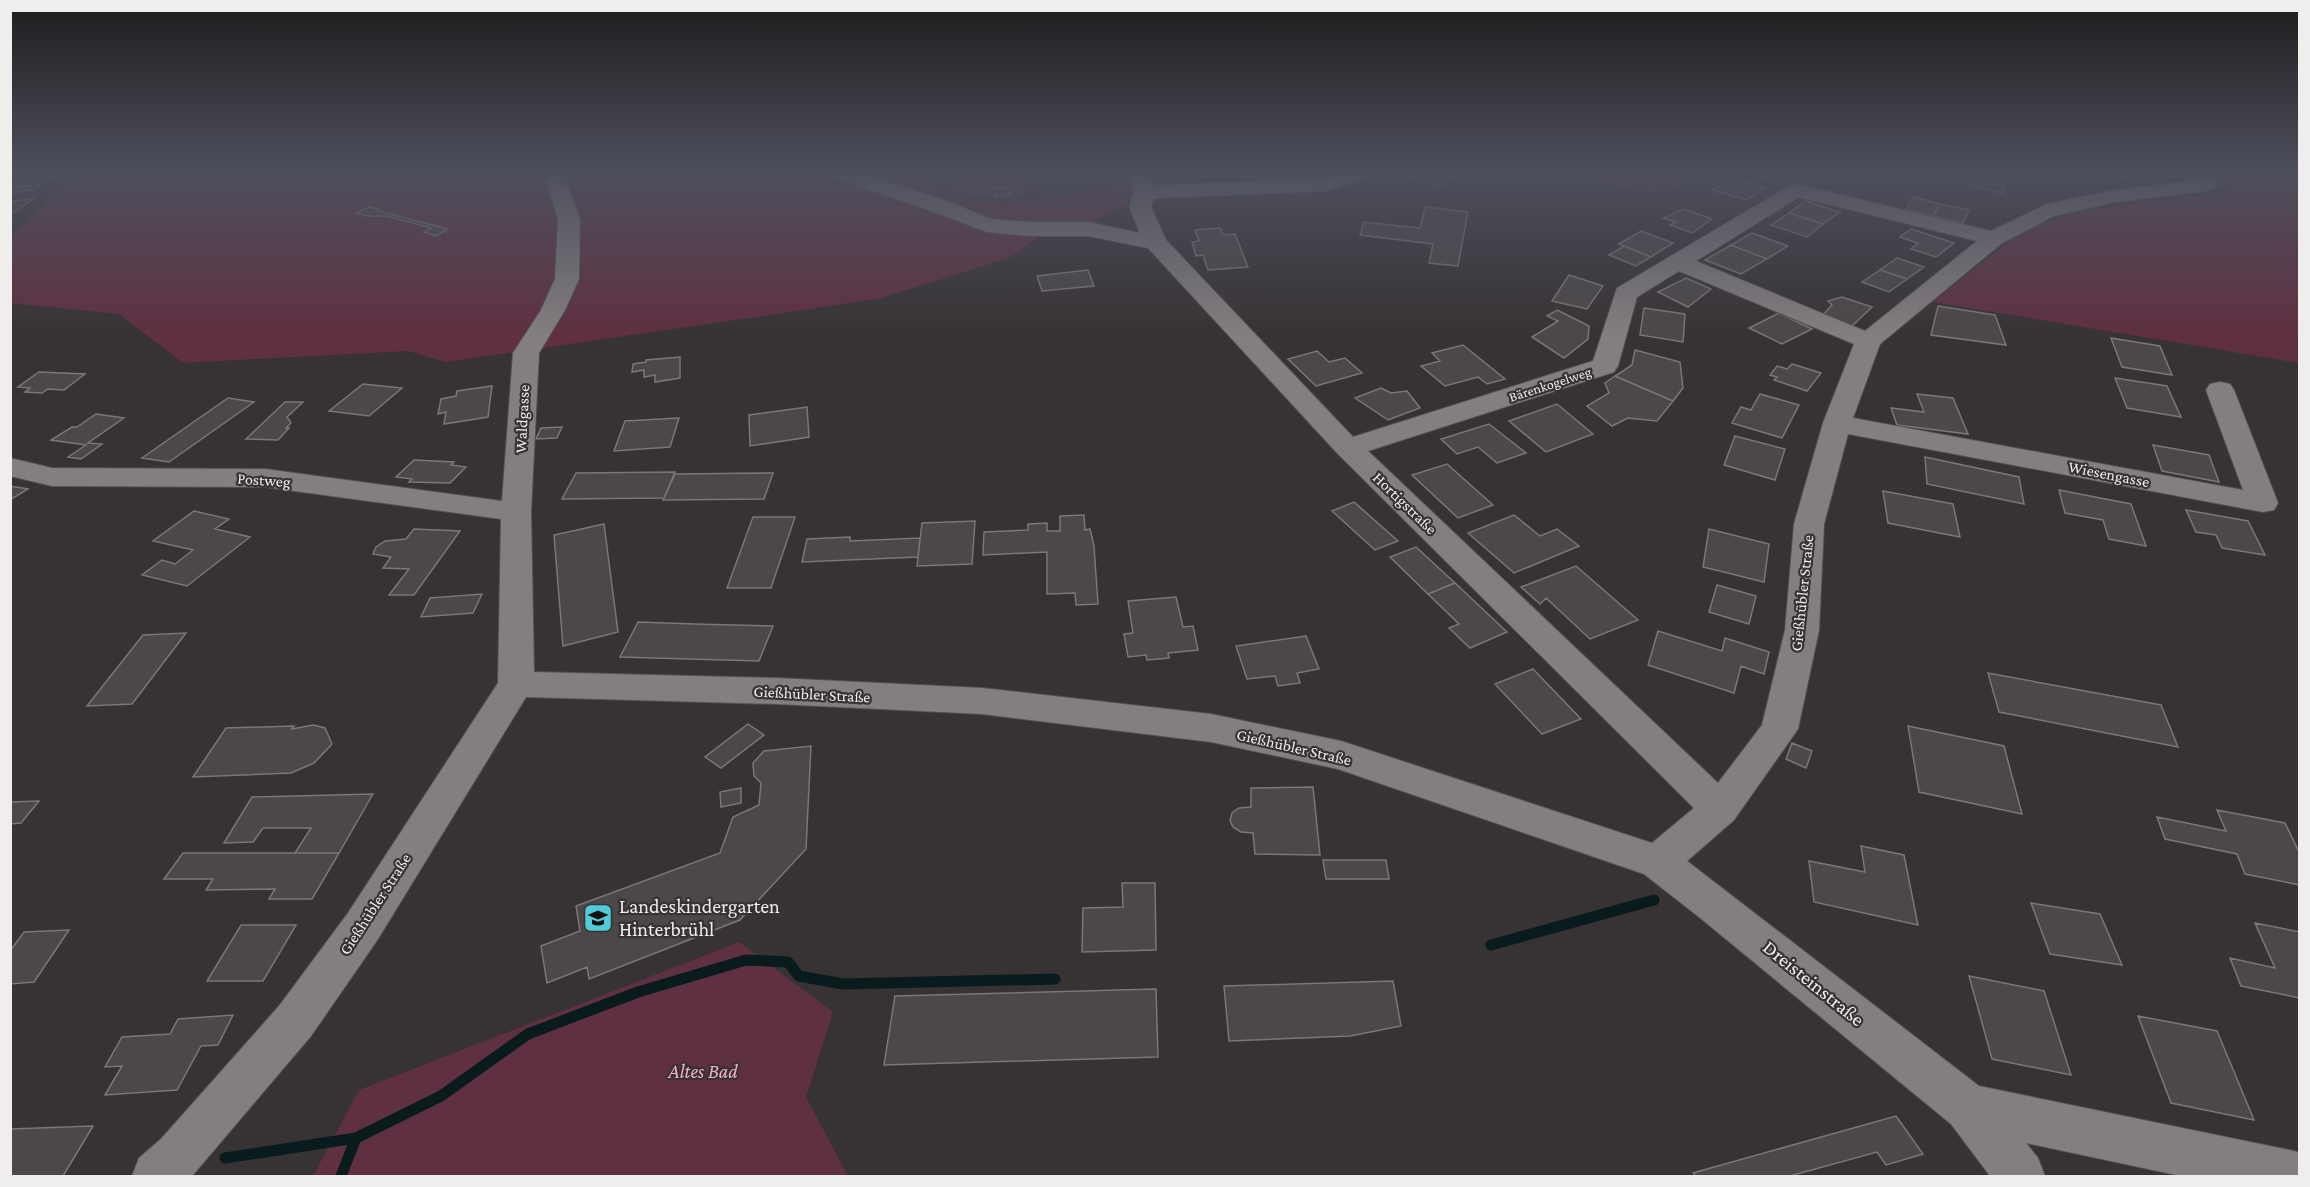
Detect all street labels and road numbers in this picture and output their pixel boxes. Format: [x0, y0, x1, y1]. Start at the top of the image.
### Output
street label: Bärenkogelweg [1507, 363, 1593, 405]
street label: Waldgasse [512, 384, 533, 454]
street label: Wiesengasse [2067, 458, 2151, 491]
street label: Hortigstraße [1369, 469, 1440, 538]
street label: Postweg [237, 470, 292, 491]
street label: Gießhübler Straße [1787, 534, 1817, 652]
street label: Gießhübler Straße [753, 682, 871, 706]
street label: Gießhübler Straße [1235, 726, 1353, 768]
street label: Gießhübler Straße [336, 850, 414, 958]
street label: Dreisteinstraße [1759, 936, 1869, 1031]

